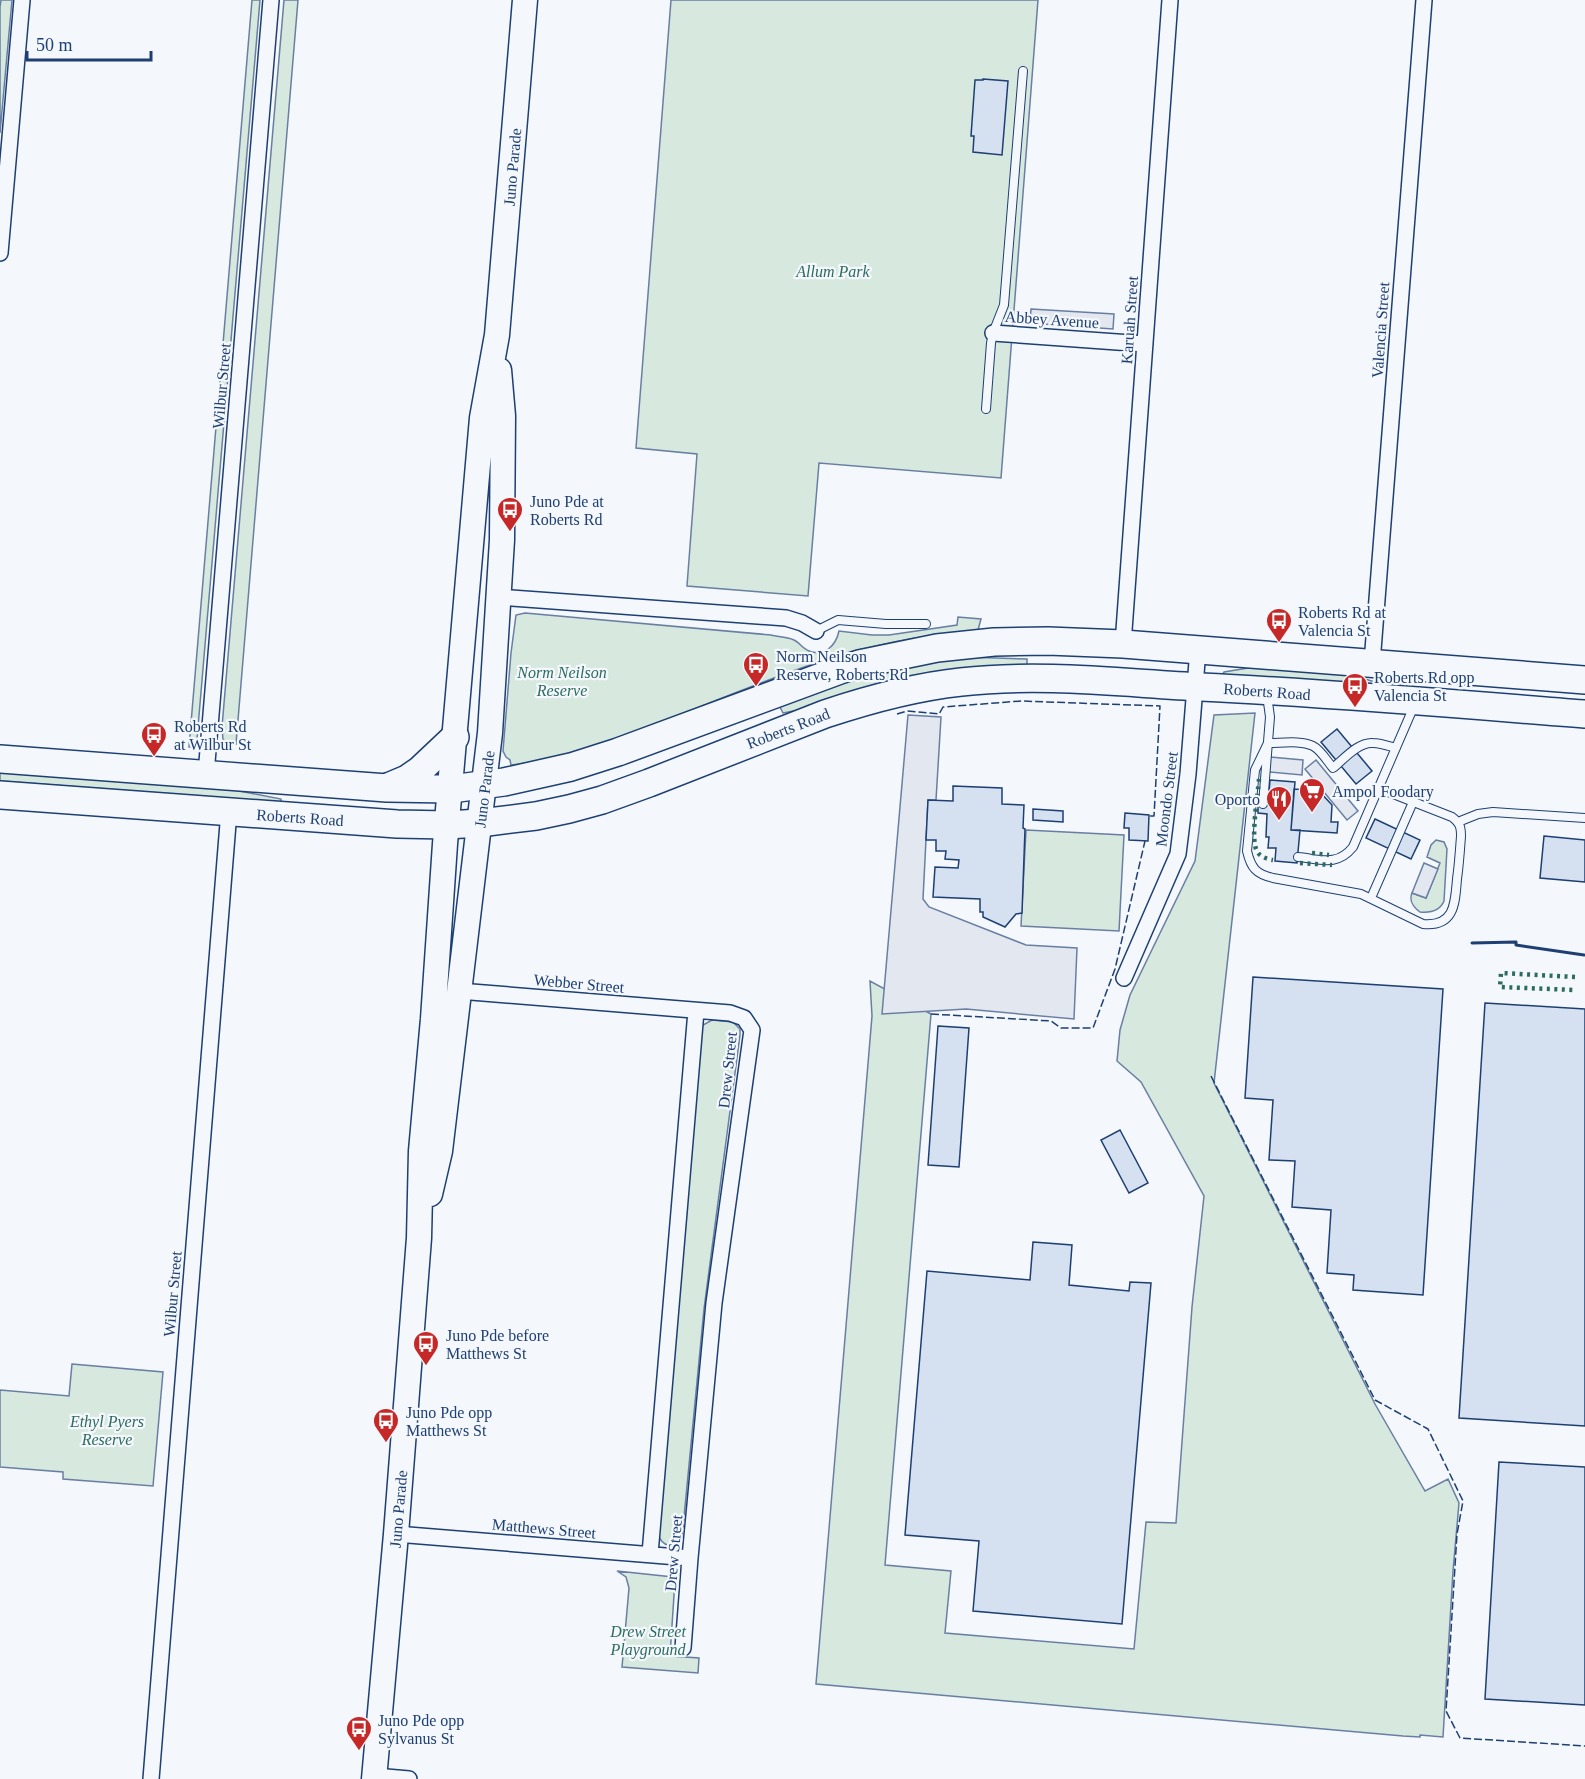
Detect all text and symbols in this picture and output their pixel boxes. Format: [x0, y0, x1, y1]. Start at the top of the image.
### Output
scale bar [27, 24, 152, 62]
text: 50 m [36, 35, 73, 55]
street label: Juno Parade [501, 128, 524, 207]
park label: Allum Park [795, 263, 871, 280]
street label: Karuah Street [1118, 275, 1141, 365]
street label: Valencia Street [1369, 281, 1392, 379]
street label: Abbey Avenue [1004, 308, 1100, 332]
street label: Wilbur Street [209, 342, 234, 430]
place label: Juno Pde at Roberts Rd [530, 493, 604, 528]
bus stop icon: Juno Pde at Roberts Rd [495, 495, 525, 533]
place label: Roberts Rd at Valencia St [1298, 604, 1387, 639]
bus stop icon: Roberts Rd at Valencia St [1264, 606, 1294, 644]
place label: Norm Neilson Reserve, Roberts Rd [776, 648, 908, 683]
bus stop icon: Norm Neilson Reserve, Roberts Rd [741, 650, 771, 688]
park label: Norm Neilson Reserve [516, 664, 607, 699]
place label: Roberts Rd opp Valencia St [1374, 669, 1474, 704]
bus stop icon: Roberts Rd opp Valencia St [1340, 671, 1370, 709]
street label: Roberts Road [1223, 680, 1311, 703]
street label: Roberts Road [744, 705, 832, 752]
place label: Roberts Rd at Wilbur St [174, 718, 252, 753]
bus stop icon: Roberts Rd at Wilbur St [139, 720, 169, 758]
street label: Juno Parade [471, 749, 498, 829]
street label: Moondo Street [1152, 750, 1181, 848]
supermarket icon: Ampol Foodary [1297, 776, 1327, 814]
place label: Ampol Foodary [1332, 783, 1434, 801]
restaurant icon: Oporto [1264, 784, 1294, 822]
place label: Oporto [1215, 791, 1260, 809]
street label: Roberts Road [256, 806, 344, 829]
street label: Webber Street [533, 971, 625, 996]
street label: Drew Street [715, 1030, 740, 1109]
street label: Wilbur Street [160, 1250, 185, 1338]
place label: Juno Pde before Matthews St [446, 1327, 549, 1362]
bus stop icon: Juno Pde before Matthews St [411, 1329, 441, 1367]
place label: Juno Pde opp Matthews St [406, 1404, 492, 1439]
bus stop icon: Juno Pde opp Matthews St [371, 1406, 401, 1444]
park label: Ethyl Pyers Reserve [69, 1413, 144, 1448]
street label: Juno Parade [387, 1470, 410, 1549]
street label: Drew Street [662, 1513, 685, 1592]
street label: Matthews Street [491, 1515, 597, 1542]
park label: Drew Street Playground [609, 1623, 686, 1659]
place label: Juno Pde opp Sylvanus St [378, 1712, 464, 1748]
bus stop icon: Juno Pde opp Sylvanus St [344, 1714, 374, 1752]

